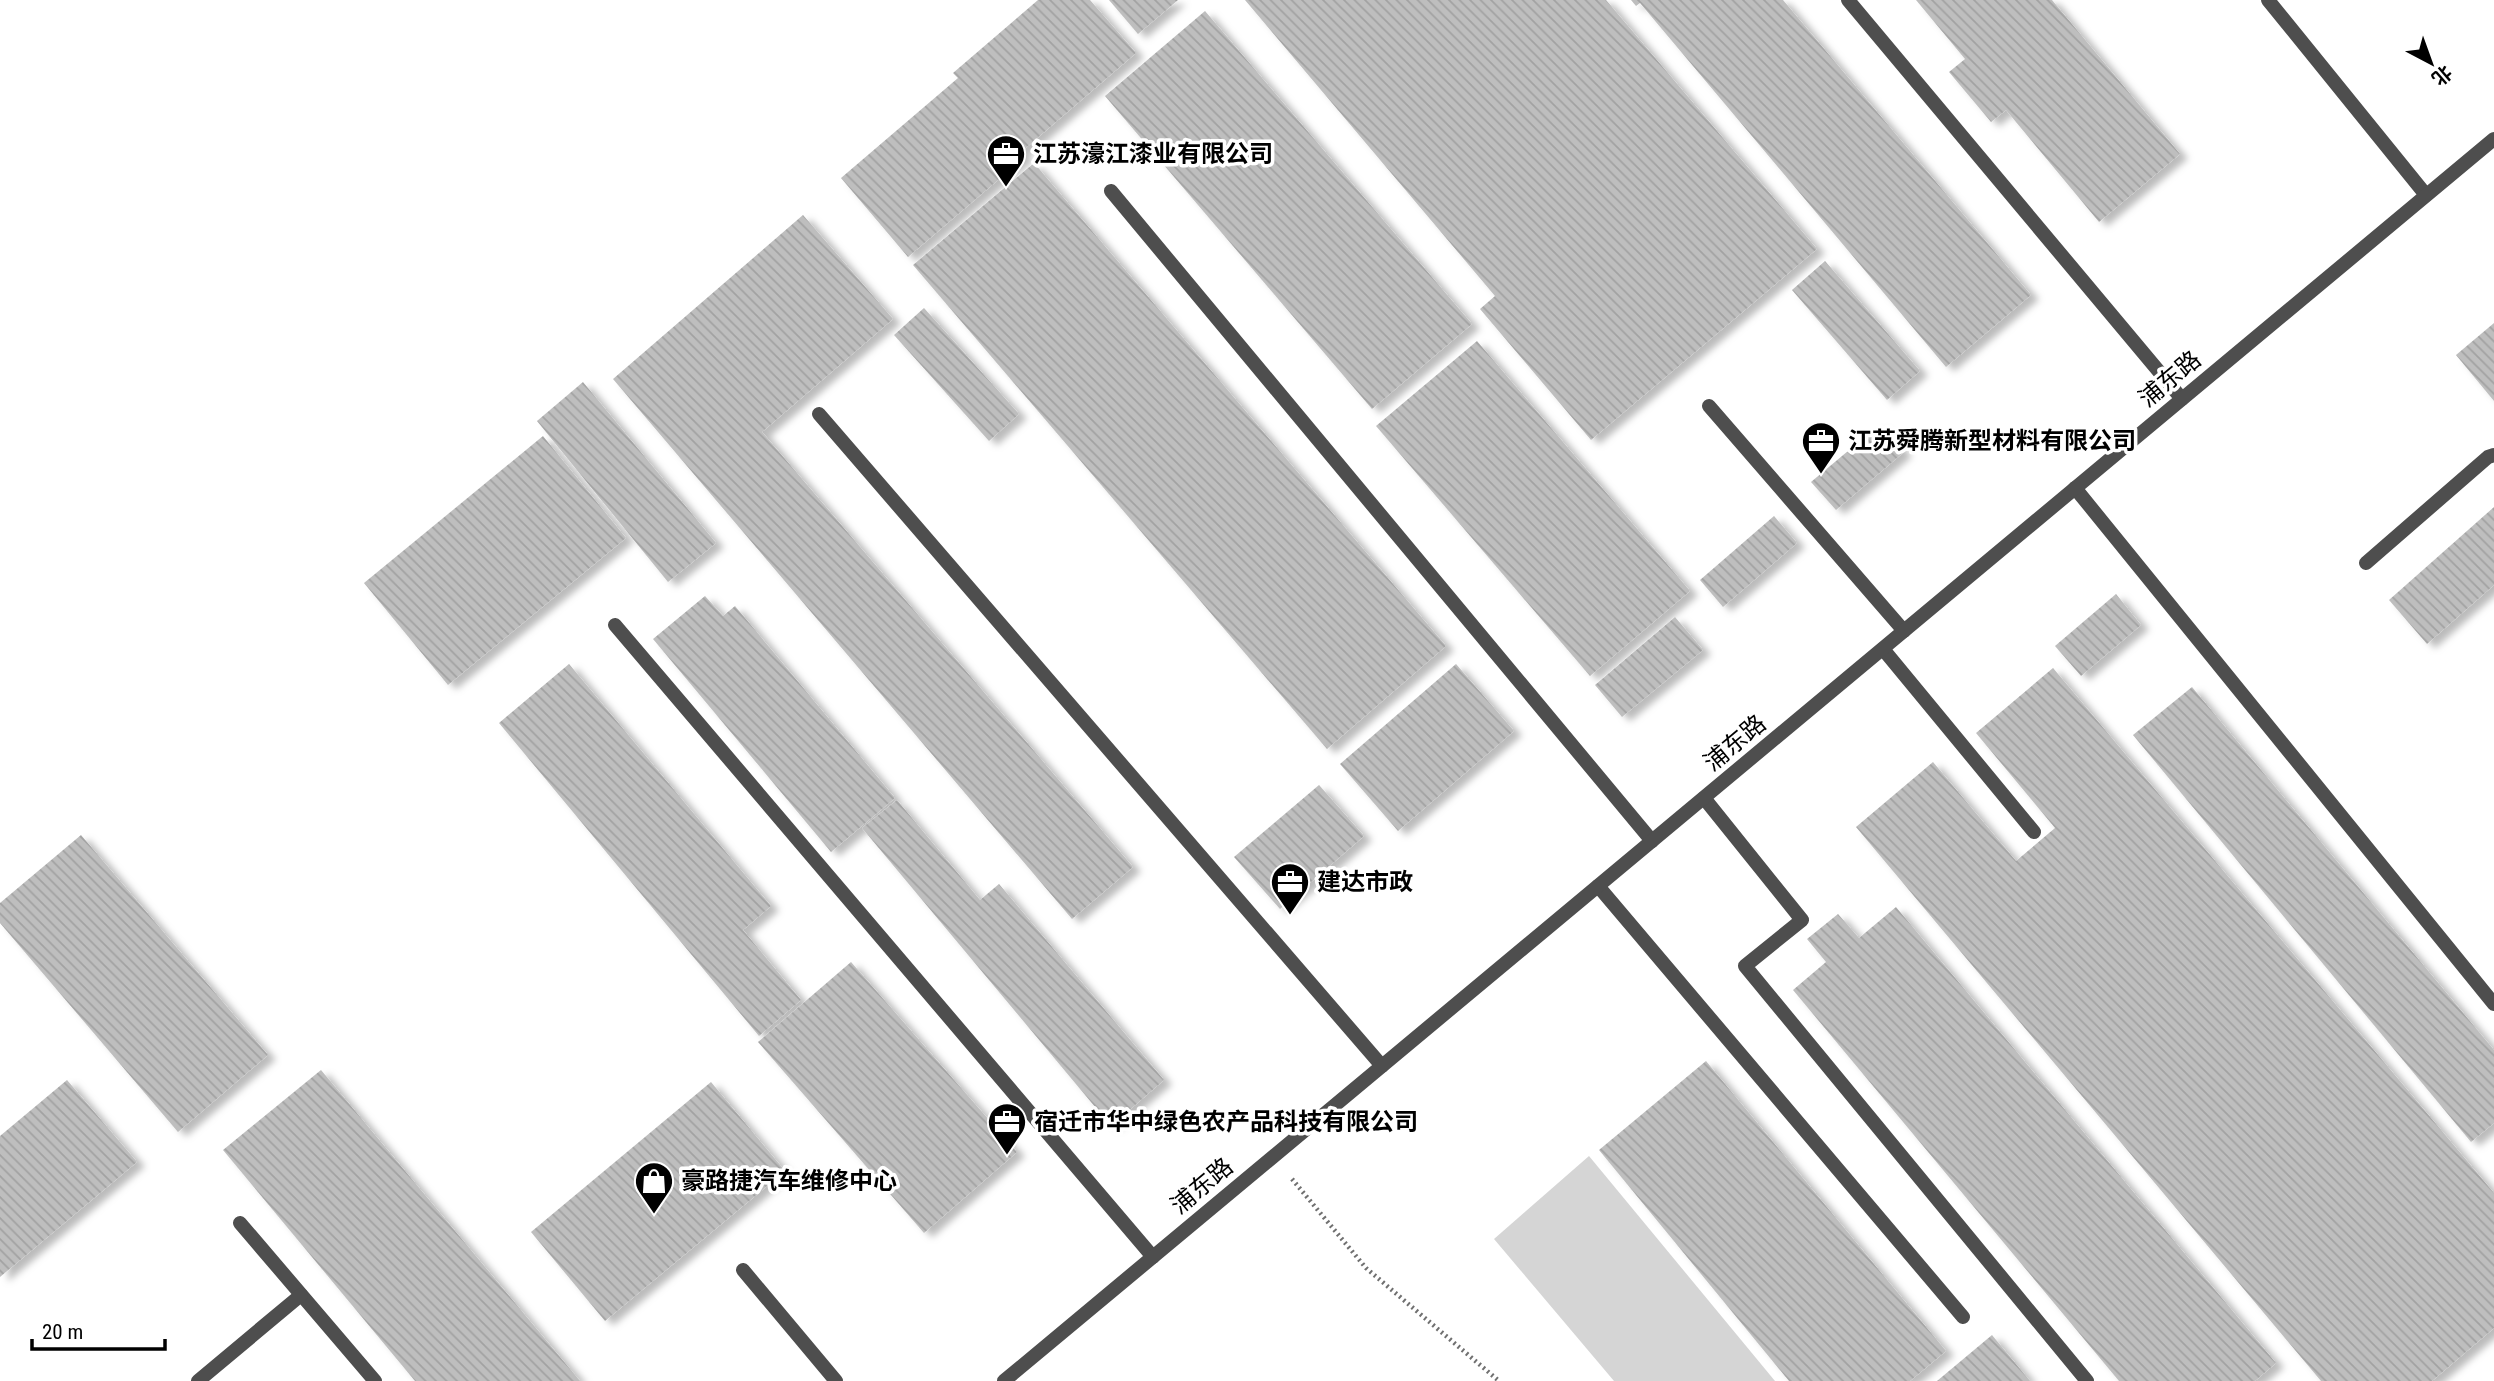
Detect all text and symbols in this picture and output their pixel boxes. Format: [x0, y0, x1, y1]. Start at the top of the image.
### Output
north arrow [2396, 28, 2466, 98]
text: 北 [2427, 61, 2457, 90]
office icon: 江苏濠江漆业有限公司 [985, 133, 1027, 188]
place label: 江苏濠江漆业有限公司 [1033, 140, 1273, 168]
street label: 浦东路 [2133, 345, 2207, 413]
office icon: 江苏舜腾新型材料有限公司 [1800, 420, 1842, 475]
place label: 江苏舜腾新型材料有限公司 [1848, 427, 2136, 455]
street label: 浦东路 [1698, 709, 1772, 777]
office icon: 建达市政 [1269, 861, 1311, 916]
place label: 建达市政 [1317, 868, 1413, 896]
office icon: 宿迁市华中绿色农产品科技有限公司 [986, 1101, 1028, 1156]
place label: 宿迁市华中绿色农产品科技有限公司 [1034, 1108, 1418, 1136]
street label: 浦东路 [1165, 1152, 1239, 1220]
shop icon: 豪路捷汽车维修中心 [633, 1160, 675, 1215]
place label: 豪路捷汽车维修中心 [681, 1167, 897, 1195]
scale bar [32, 1308, 164, 1352]
text: 20 m [42, 1320, 83, 1344]

